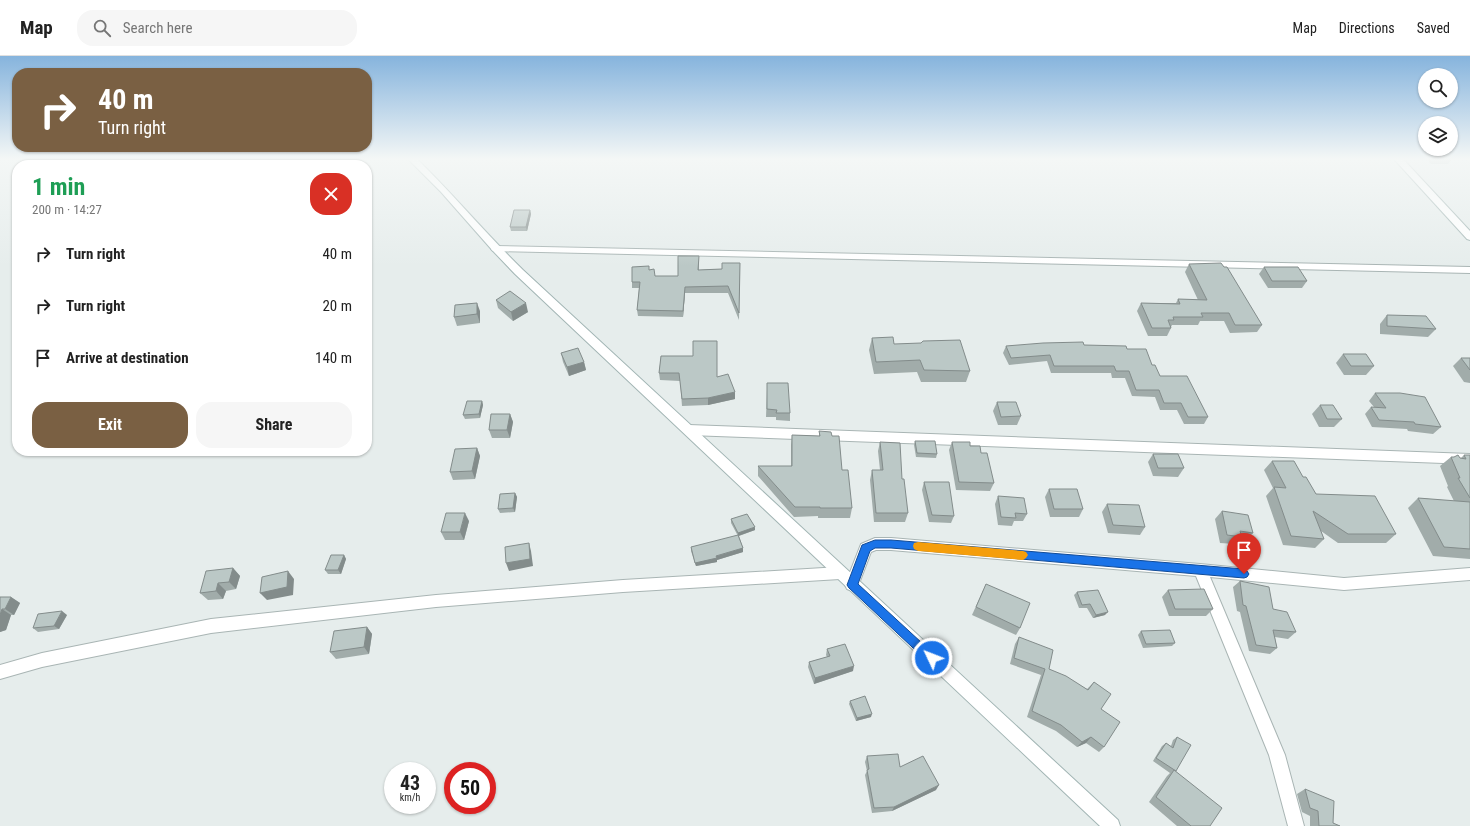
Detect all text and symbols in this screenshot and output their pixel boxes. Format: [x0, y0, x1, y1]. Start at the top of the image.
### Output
search box [77, 10, 357, 46]
text: Map [20, 16, 53, 39]
icon: search [91, 17, 113, 39]
text: Search here [123, 19, 193, 37]
text: Map [1293, 20, 1317, 36]
text: Directions [1339, 20, 1395, 36]
text: Saved [1417, 20, 1450, 36]
map controls [1418, 68, 1458, 156]
button: search [1418, 68, 1458, 108]
text: 40 m [98, 83, 154, 116]
icon: right [32, 84, 84, 136]
button: layers [1418, 116, 1458, 156]
text: Turn right [98, 117, 166, 138]
text: 1 min [32, 173, 85, 201]
button: close [310, 173, 352, 215]
text: 200 m · 14:27 [32, 202, 102, 217]
icon: right [32, 243, 54, 265]
text: Turn right [66, 245, 125, 263]
text: 40 m [322, 245, 352, 263]
icon: right [32, 295, 54, 317]
text: Turn right [66, 297, 125, 315]
text: 20 m [322, 297, 352, 315]
icon: arrive [32, 347, 54, 369]
text: Arrive at destination [66, 349, 189, 367]
text: 140 m [315, 349, 352, 367]
button: Exit [32, 402, 188, 448]
button: Share [196, 402, 352, 448]
pin [1227, 533, 1261, 574]
icon: arrive [1233, 539, 1255, 561]
position arrow [911, 637, 953, 679]
speed limit sign: 50 [444, 762, 496, 814]
text: 43 [400, 771, 420, 795]
text: km/h [400, 792, 420, 803]

